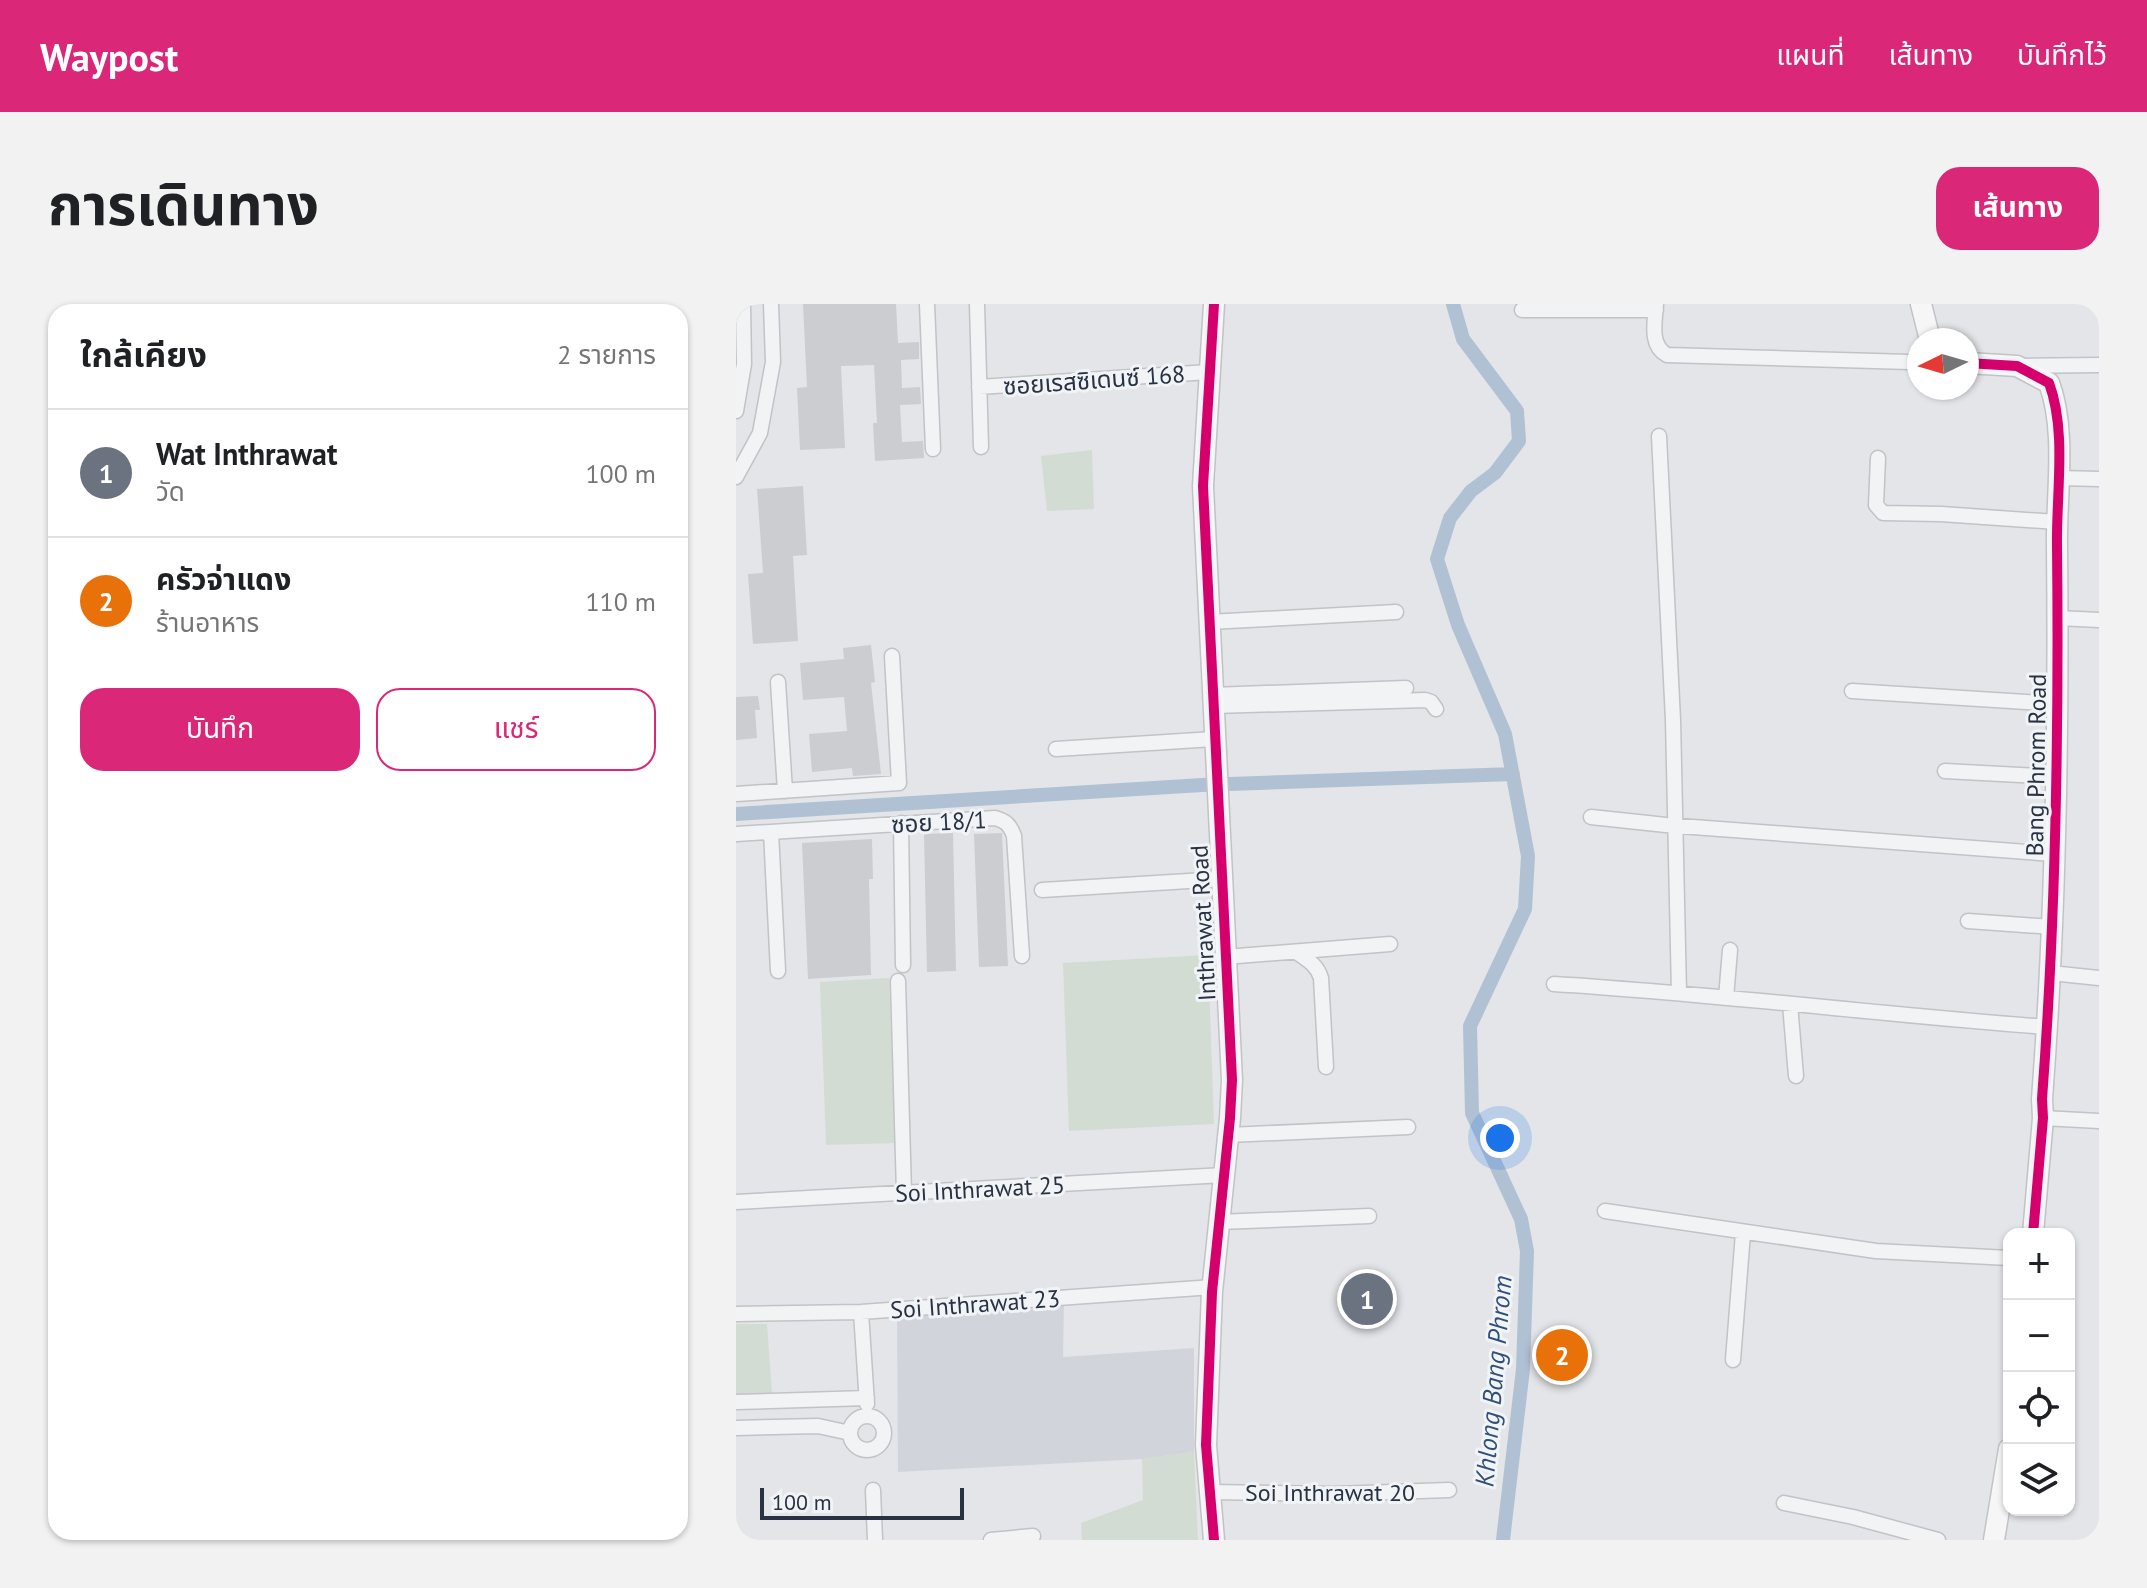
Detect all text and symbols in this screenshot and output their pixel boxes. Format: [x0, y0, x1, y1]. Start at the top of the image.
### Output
text: Waypost [40, 32, 178, 81]
text: แผนที่ [1776, 36, 1844, 73]
text: เส้นทาง [1888, 36, 1973, 73]
text: บันทึกไว้ [2017, 36, 2107, 73]
button: เส้นทาง [1936, 167, 2099, 250]
text: การเดินทาง [48, 168, 319, 240]
north arrow [1907, 328, 1979, 400]
text: ใกล้เคียง [80, 332, 207, 376]
text: 2 รายการ [557, 338, 656, 371]
street label: ซอยเรสซิเดนซ์ 168 [1002, 358, 1186, 402]
text: Wat Inthrawat [156, 434, 337, 473]
text: 1 [99, 457, 113, 490]
text: 100 m [585, 457, 656, 490]
text: วัด [156, 475, 185, 508]
text: ครัวจ่าแดง [156, 559, 291, 598]
text: 2 [99, 585, 113, 618]
text: 110 m [585, 585, 656, 618]
text: ร้านอาหาร [156, 606, 259, 639]
street label: Bang Phrom Road [2019, 673, 2053, 857]
button: บันทึก [80, 688, 360, 771]
button: แชร์ [376, 688, 656, 771]
street label: ซอย 18/1 [890, 804, 988, 840]
street label: Inthrawat Road [1183, 844, 1223, 1002]
your location [1480, 1118, 1520, 1158]
street label: Soi Inthrawat 25 [894, 1169, 1066, 1209]
map controls [2003, 1228, 2075, 1516]
button: + [2003, 1228, 2075, 1300]
pin: 1 [1341, 1269, 1393, 1329]
water label: Khlong Bang Phrom [1467, 1274, 1519, 1488]
street label: Soi Inthrawat 23 [889, 1283, 1061, 1325]
button: − [2003, 1300, 2075, 1372]
pin: 2 [1536, 1325, 1588, 1385]
button: locate [2003, 1372, 2075, 1444]
button: layers [2003, 1444, 2075, 1516]
street label: Soi Inthrawat 20 [1245, 1477, 1415, 1508]
scale bar [760, 1484, 964, 1520]
text: 100 m [772, 1488, 832, 1516]

